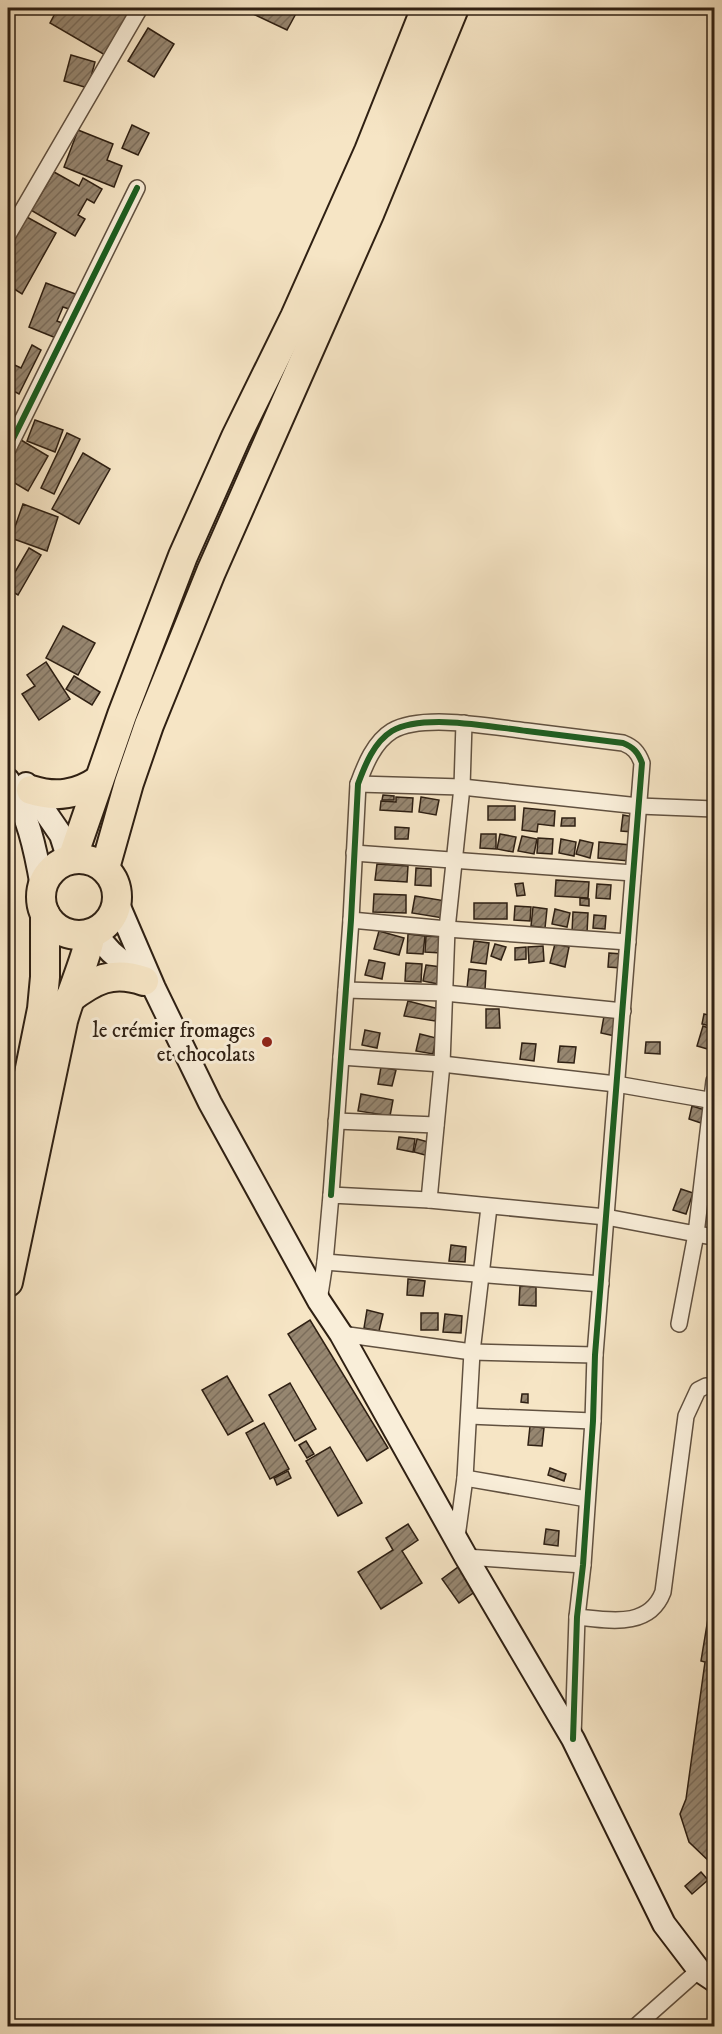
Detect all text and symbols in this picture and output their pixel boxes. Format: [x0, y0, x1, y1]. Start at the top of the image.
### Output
place label: le crémier fromages et chocolats [92, 1018, 255, 1068]
marker: le crémier fromages et chocolats [260, 1035, 274, 1049]

